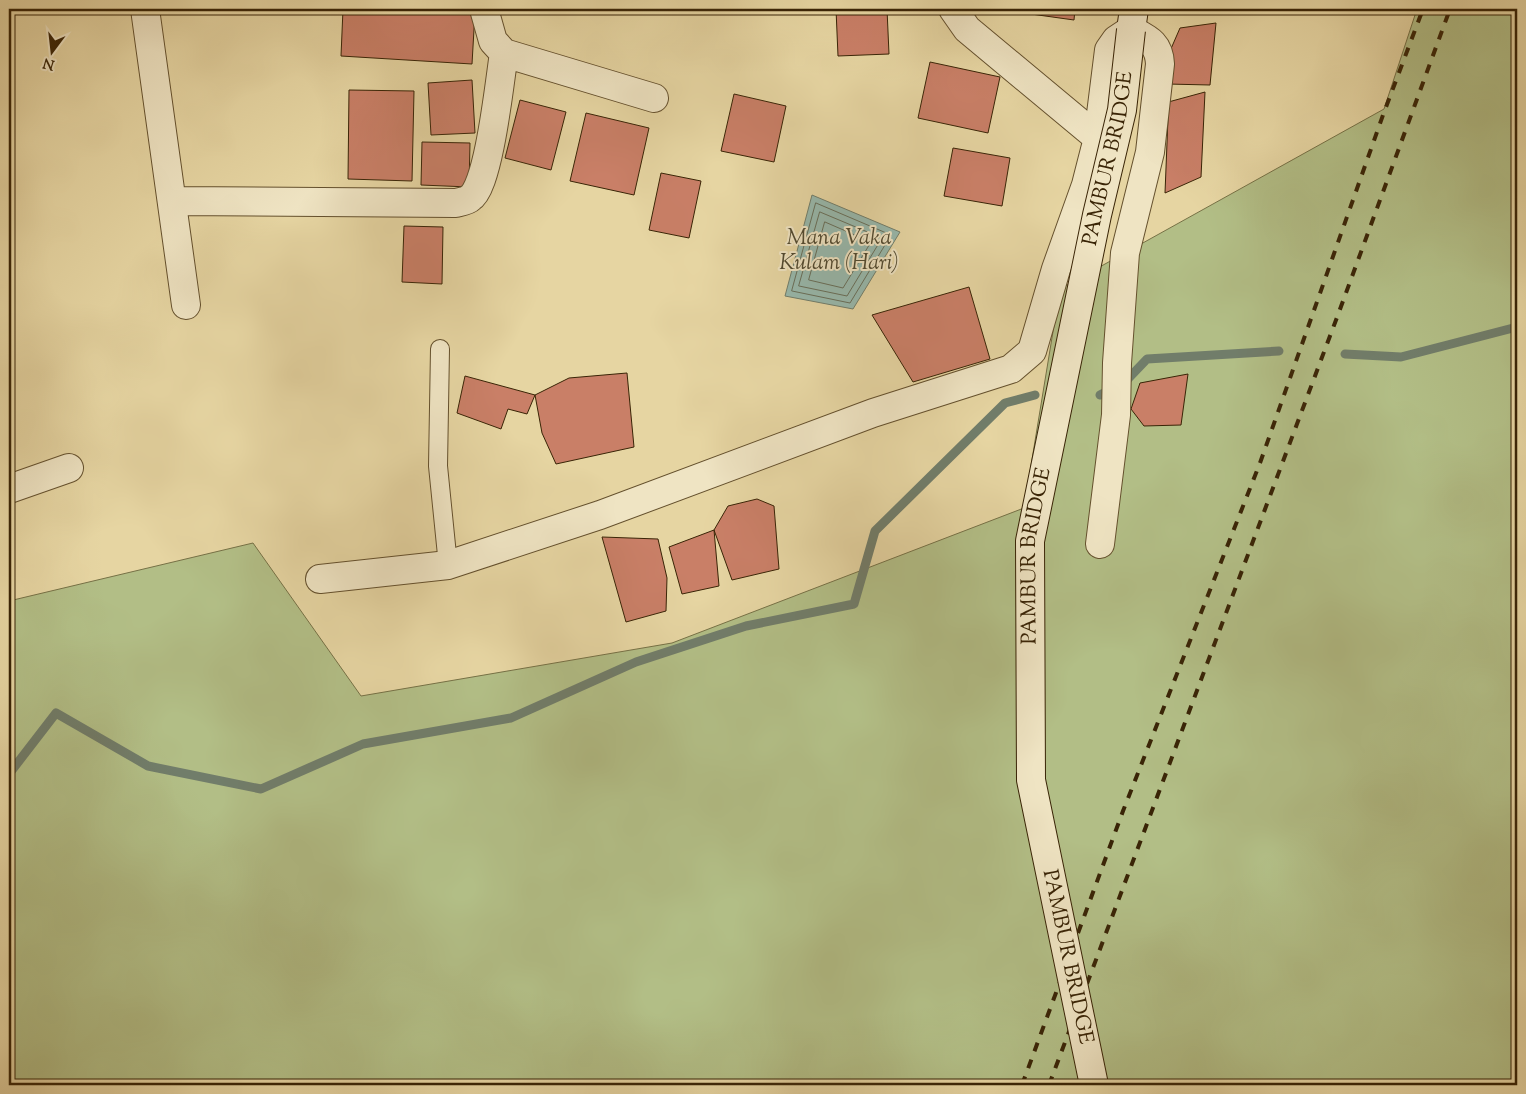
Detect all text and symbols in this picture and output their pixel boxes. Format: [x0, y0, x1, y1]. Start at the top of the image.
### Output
north arrow [28, 28, 78, 78]
text: N [41, 52, 57, 74]
street label: PAMBUR BRIDGE [1076, 69, 1141, 249]
water label: Mana Vaka Kulam (Hari) [779, 223, 899, 280]
street label: PAMBUR BRIDGE [1015, 465, 1060, 644]
street label: PAMBUR BRIDGE [1034, 867, 1100, 1047]

